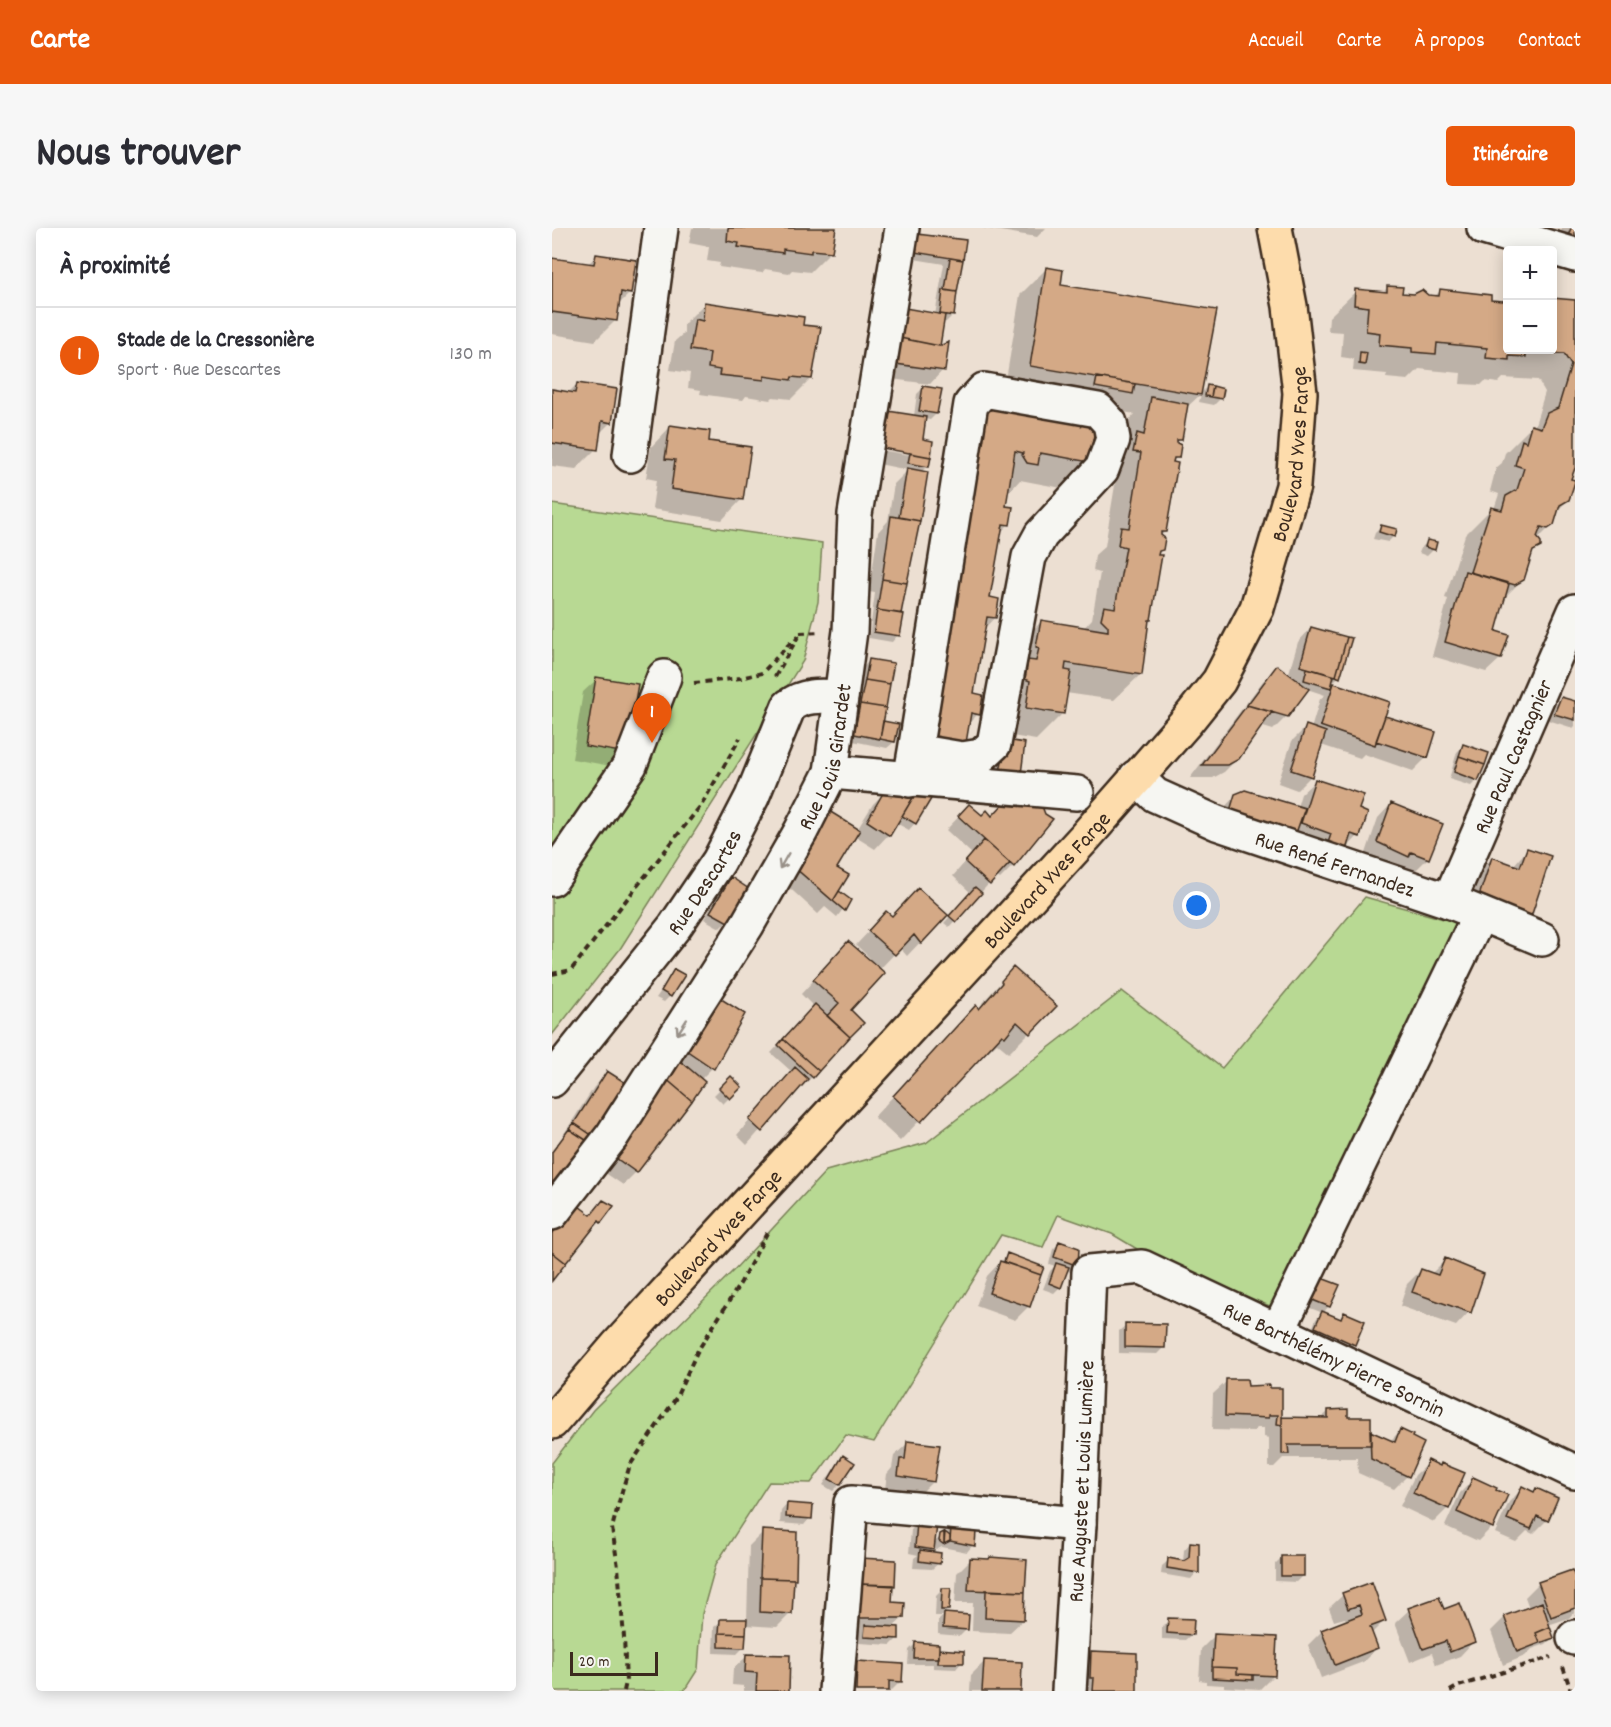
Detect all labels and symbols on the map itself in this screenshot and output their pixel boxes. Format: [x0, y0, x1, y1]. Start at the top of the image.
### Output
street label: Boulevard Yves Farge [1265, 365, 1319, 546]
street label: Rue Paul Castagnier [1468, 675, 1563, 840]
street label: Rue Louis Girardet [792, 682, 862, 836]
pin: 1 [632, 694, 672, 743]
street label: Boulevard Yves Farge [978, 806, 1120, 957]
street label: Rue Descartes [661, 825, 752, 943]
street label: Rue René Fernandez [1250, 825, 1419, 908]
one-way arrow [778, 852, 790, 869]
your location [1182, 891, 1211, 920]
one-way arrow [675, 1018, 687, 1035]
street label: Boulevard Yves Farge [649, 1164, 791, 1315]
street label: Rue Barthélémy Pierre Sornin [1217, 1296, 1449, 1427]
street label: Rue Auguste et Louis Lumière [1062, 1360, 1104, 1603]
scale bar [570, 1649, 658, 1676]

